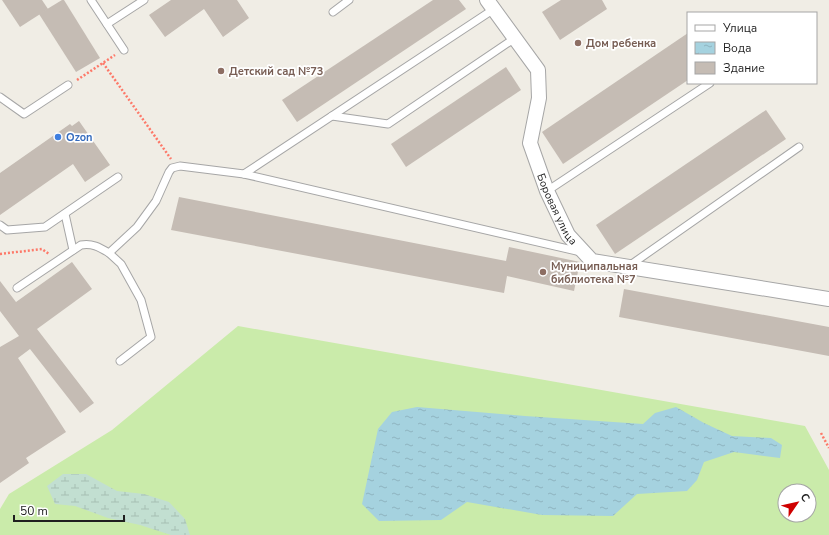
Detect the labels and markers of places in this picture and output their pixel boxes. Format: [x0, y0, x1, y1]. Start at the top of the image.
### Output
place label: Дом ребенка [586, 36, 656, 51]
marker: Дом ребенка [573, 38, 583, 48]
place label: Детский сад №73 [229, 64, 323, 79]
marker: Детский сад №73 [216, 66, 226, 76]
place label: Ozon [66, 130, 93, 145]
marker: Ozon [53, 132, 63, 142]
place label: Муниципальная библиотека №7 [551, 259, 638, 287]
marker: Муниципальная библиотека №7 [538, 267, 548, 277]

